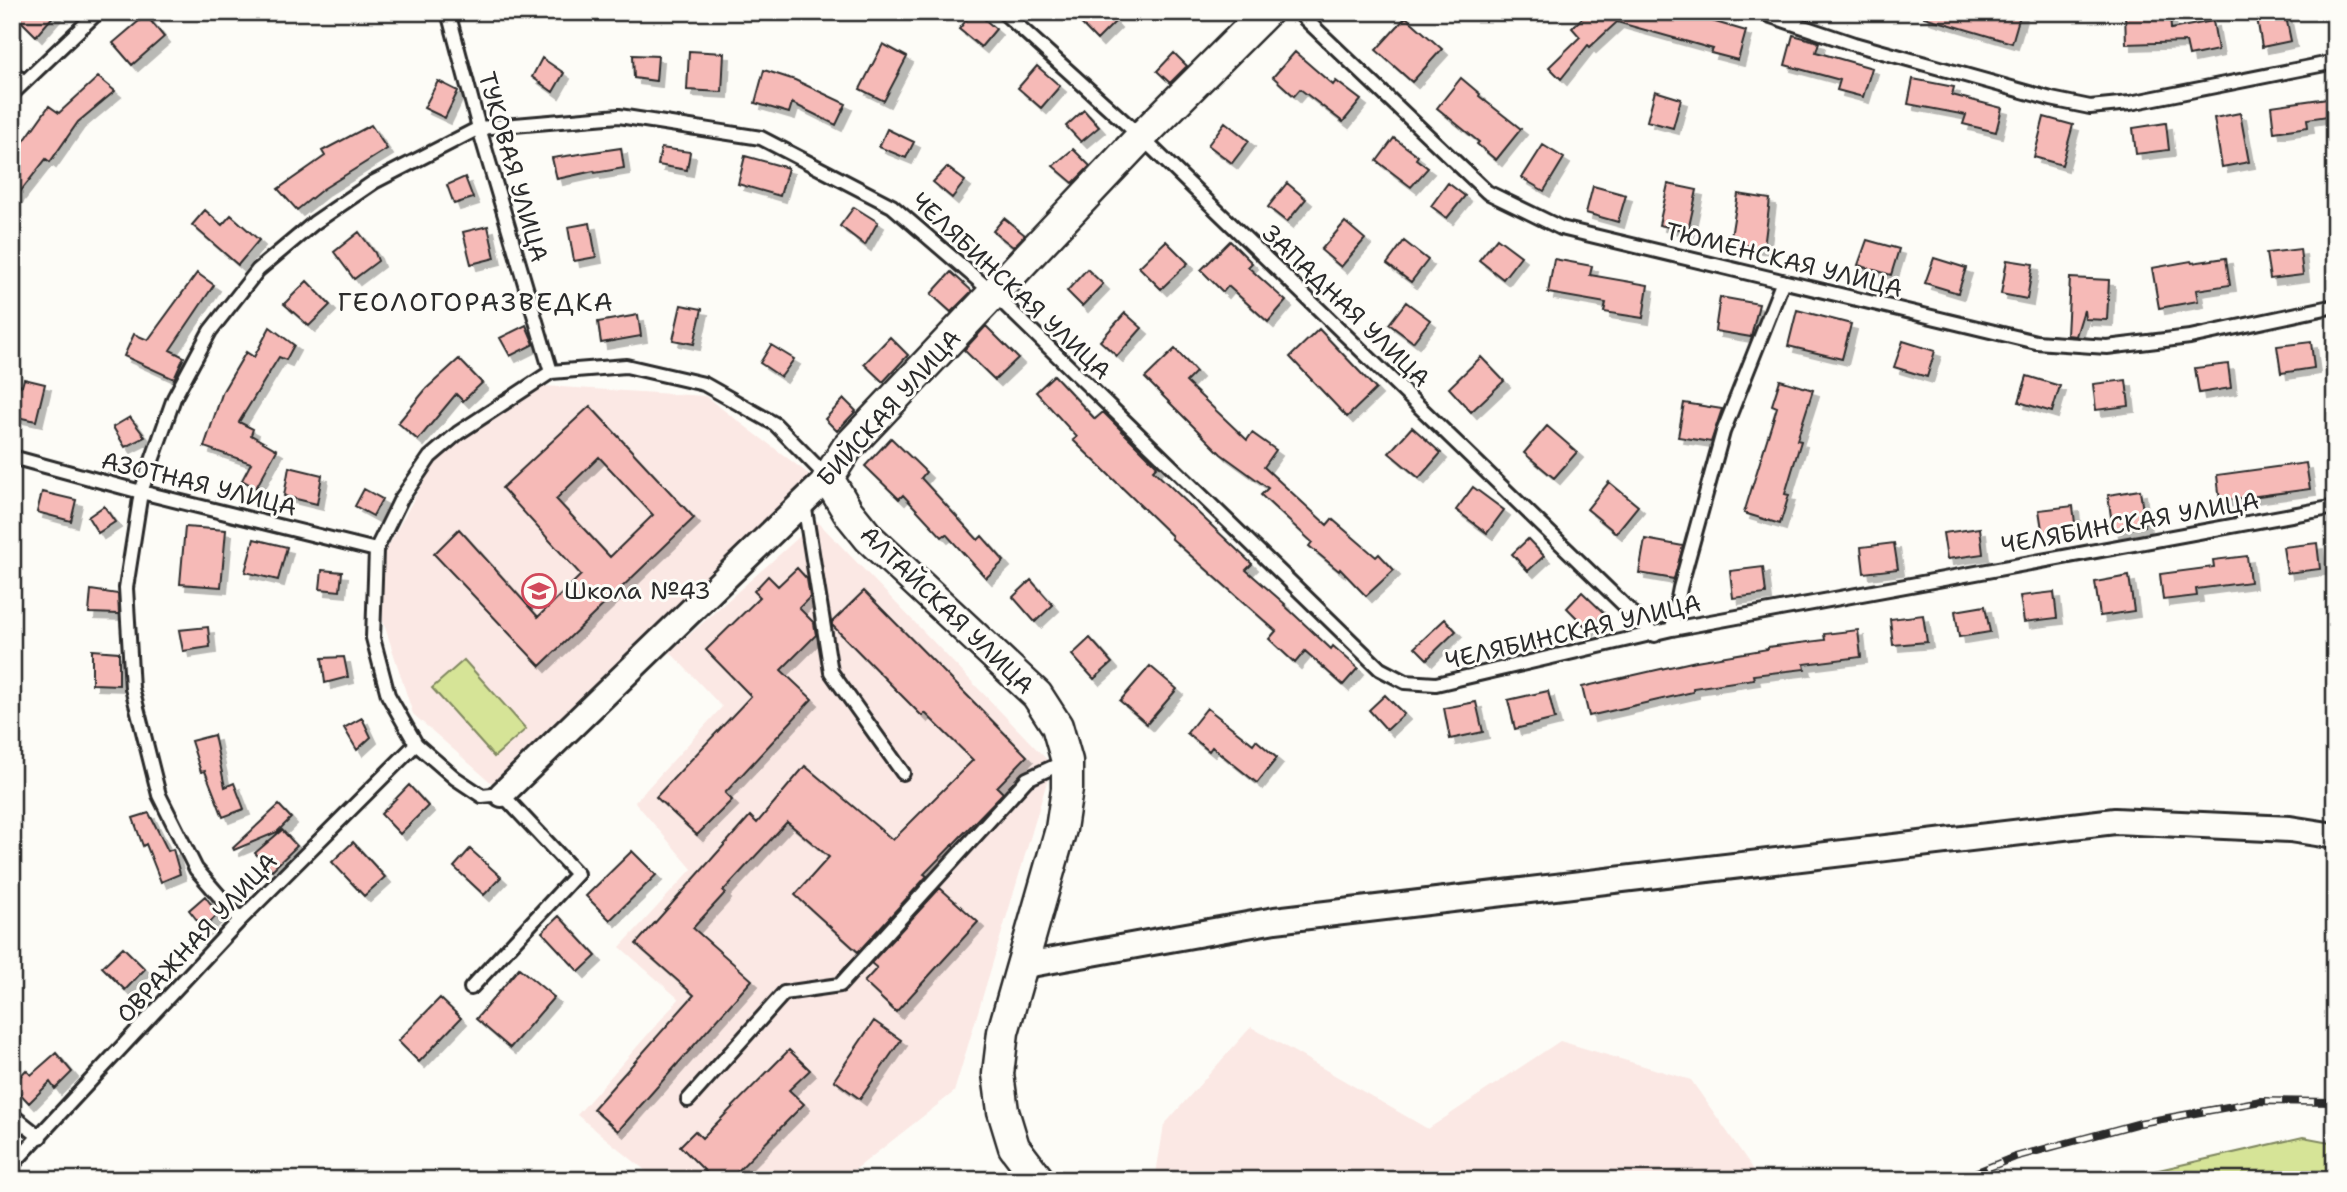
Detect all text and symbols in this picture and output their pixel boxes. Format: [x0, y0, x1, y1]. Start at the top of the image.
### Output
street label: ТУКОВАЯ УЛИЦА [471, 68, 555, 266]
street label: ЧЕЛЯБИНСКАЯ УЛИЦА [904, 185, 1118, 387]
street label: ТЮМЕНСКАЯ УЛИЦА [1662, 215, 1906, 305]
street label: ЗАПАДНАЯ УЛИЦА [1255, 218, 1437, 394]
district label: ГЕОЛОГОРАЗВЕДКА [337, 284, 615, 319]
street label: БИЙСКАЯ УЛИЦА [810, 323, 968, 493]
street label: АЗОТНАЯ УЛИЦА [98, 444, 300, 524]
street label: ЧЕЛЯБИНСКАЯ УЛИЦА [1998, 485, 2262, 561]
street label: АЛТАЙСКАЯ УЛИЦА [853, 519, 1041, 701]
school or university icon: Школа №43 [520, 572, 558, 610]
place label: Школа №43 [564, 575, 711, 607]
street label: ЧЕЛЯБИНСКАЯ УЛИЦА [1442, 587, 1704, 677]
street label: ОВРАЖНАЯ УЛИЦА [110, 846, 284, 1030]

